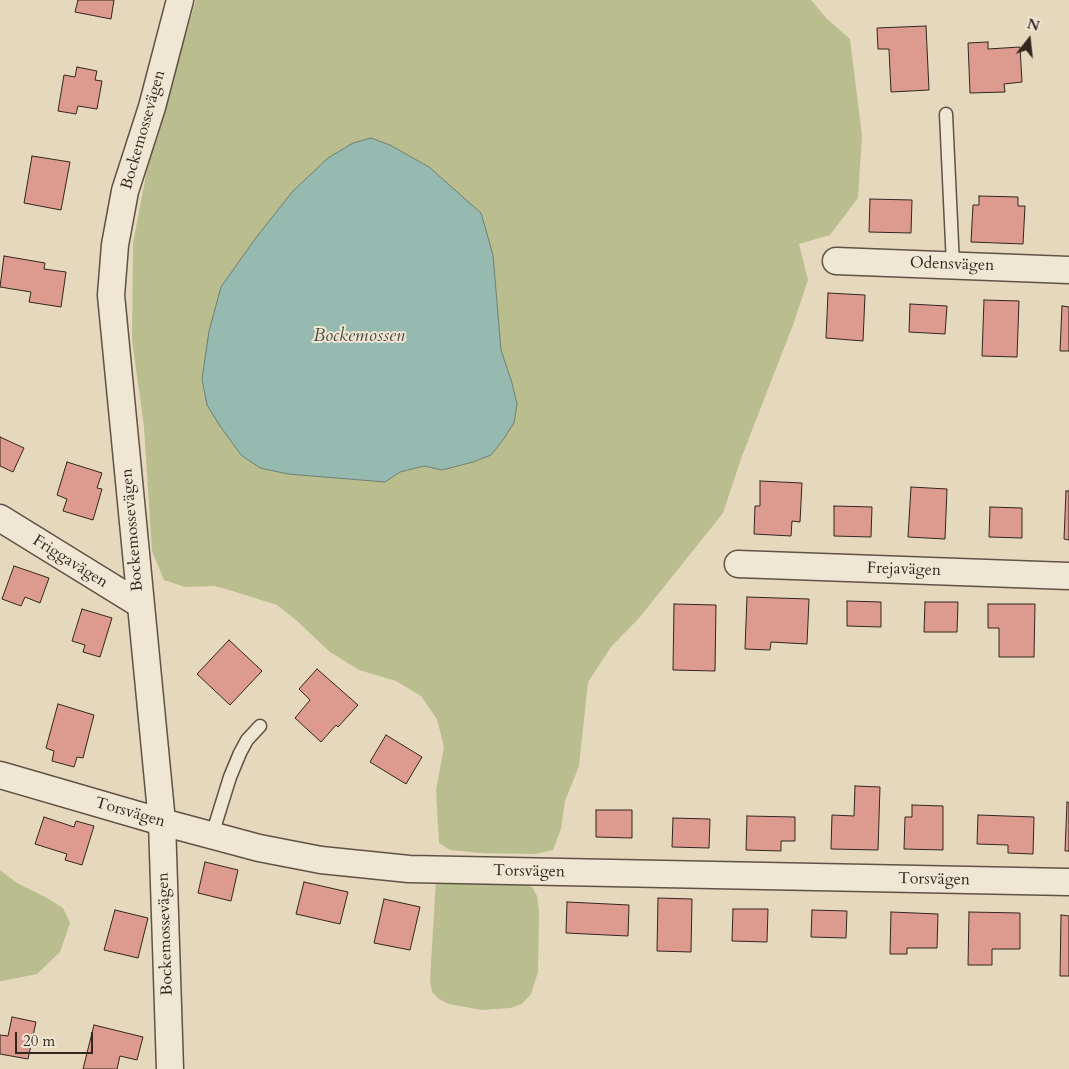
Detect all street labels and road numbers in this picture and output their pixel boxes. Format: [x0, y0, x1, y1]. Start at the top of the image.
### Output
street label: Bockemossevägen [118, 68, 170, 192]
street label: Odensvägen [909, 254, 995, 276]
street label: Bockemossevägen [118, 468, 148, 592]
street label: Friggavägen [29, 531, 111, 593]
street label: Frejavägen [867, 559, 941, 581]
street label: Torsvägen [93, 794, 167, 832]
street label: Torsvägen [493, 862, 565, 882]
street label: Torsvägen [898, 870, 970, 890]
street label: Bockemossevägen [154, 872, 178, 996]

